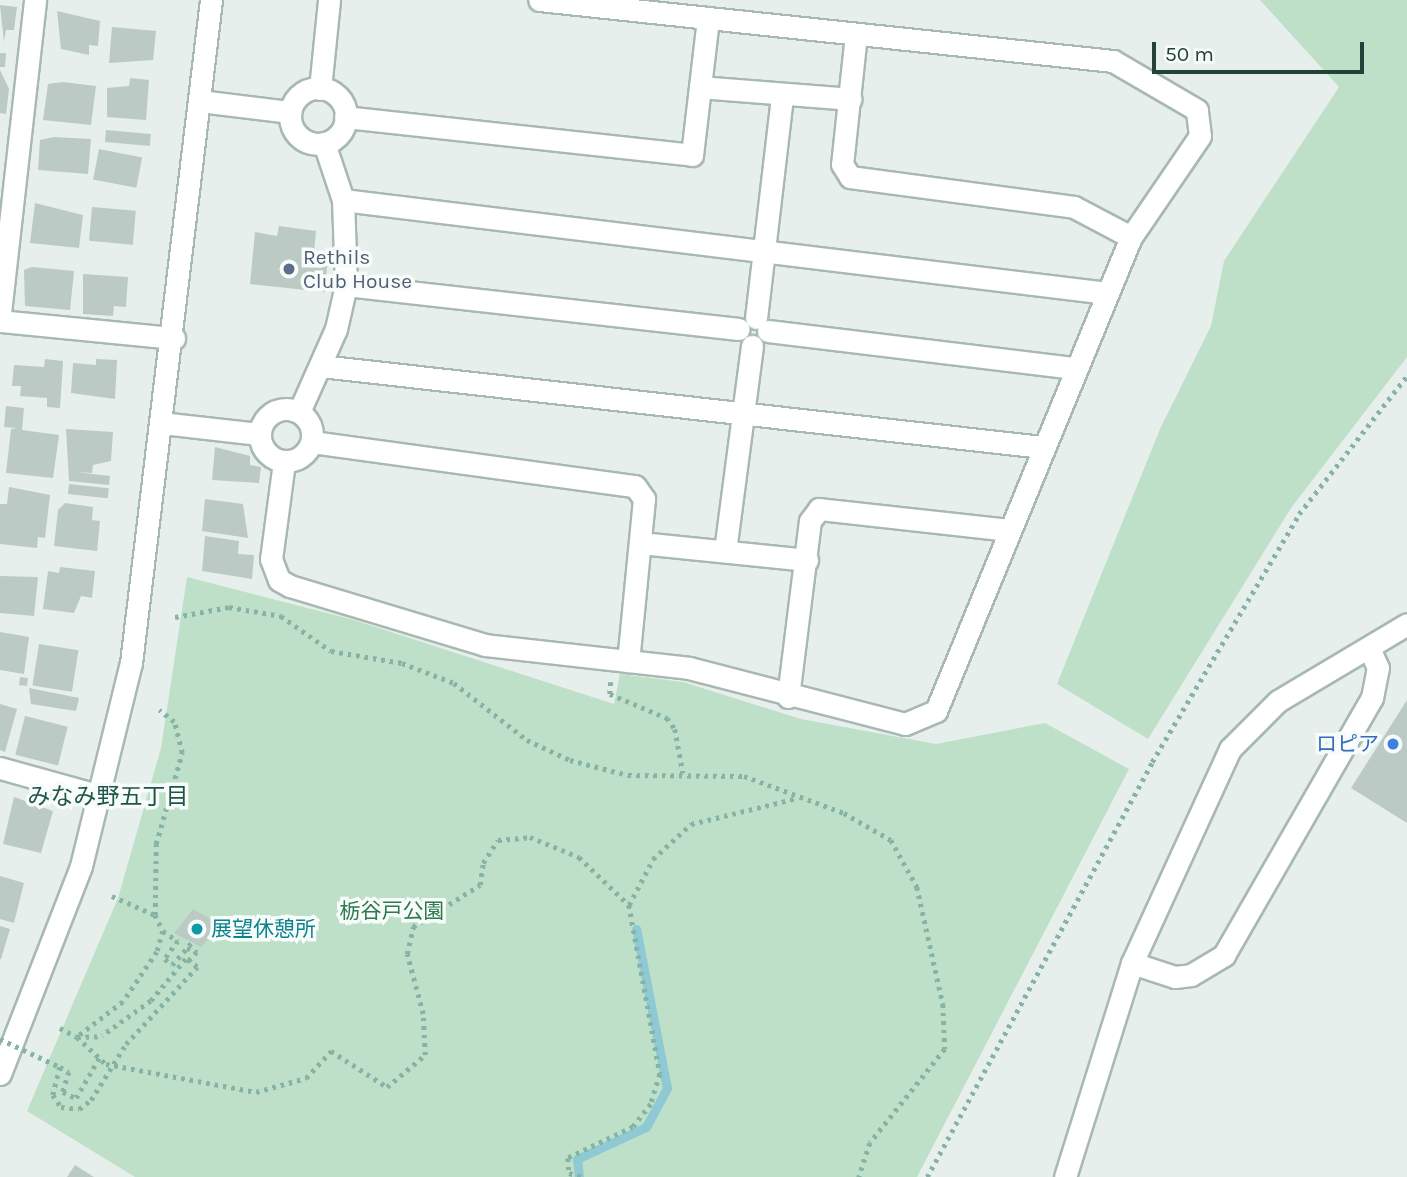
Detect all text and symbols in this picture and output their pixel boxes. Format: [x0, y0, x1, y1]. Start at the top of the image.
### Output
scale bar [1155, 28, 1367, 72]
text: 50 m [1165, 42, 1214, 66]
place label: Rethils Club House [303, 244, 412, 294]
marker: Rethils Club House [281, 261, 297, 277]
place label: ロピア [1316, 731, 1379, 757]
marker: ロピア [1385, 736, 1401, 752]
district label: みなみ野五丁目 [28, 783, 188, 811]
park label: 栃谷戸公園 [340, 898, 444, 924]
place label: 展望休憩所 [211, 916, 316, 942]
marker: 展望休憩所 [189, 921, 205, 937]

